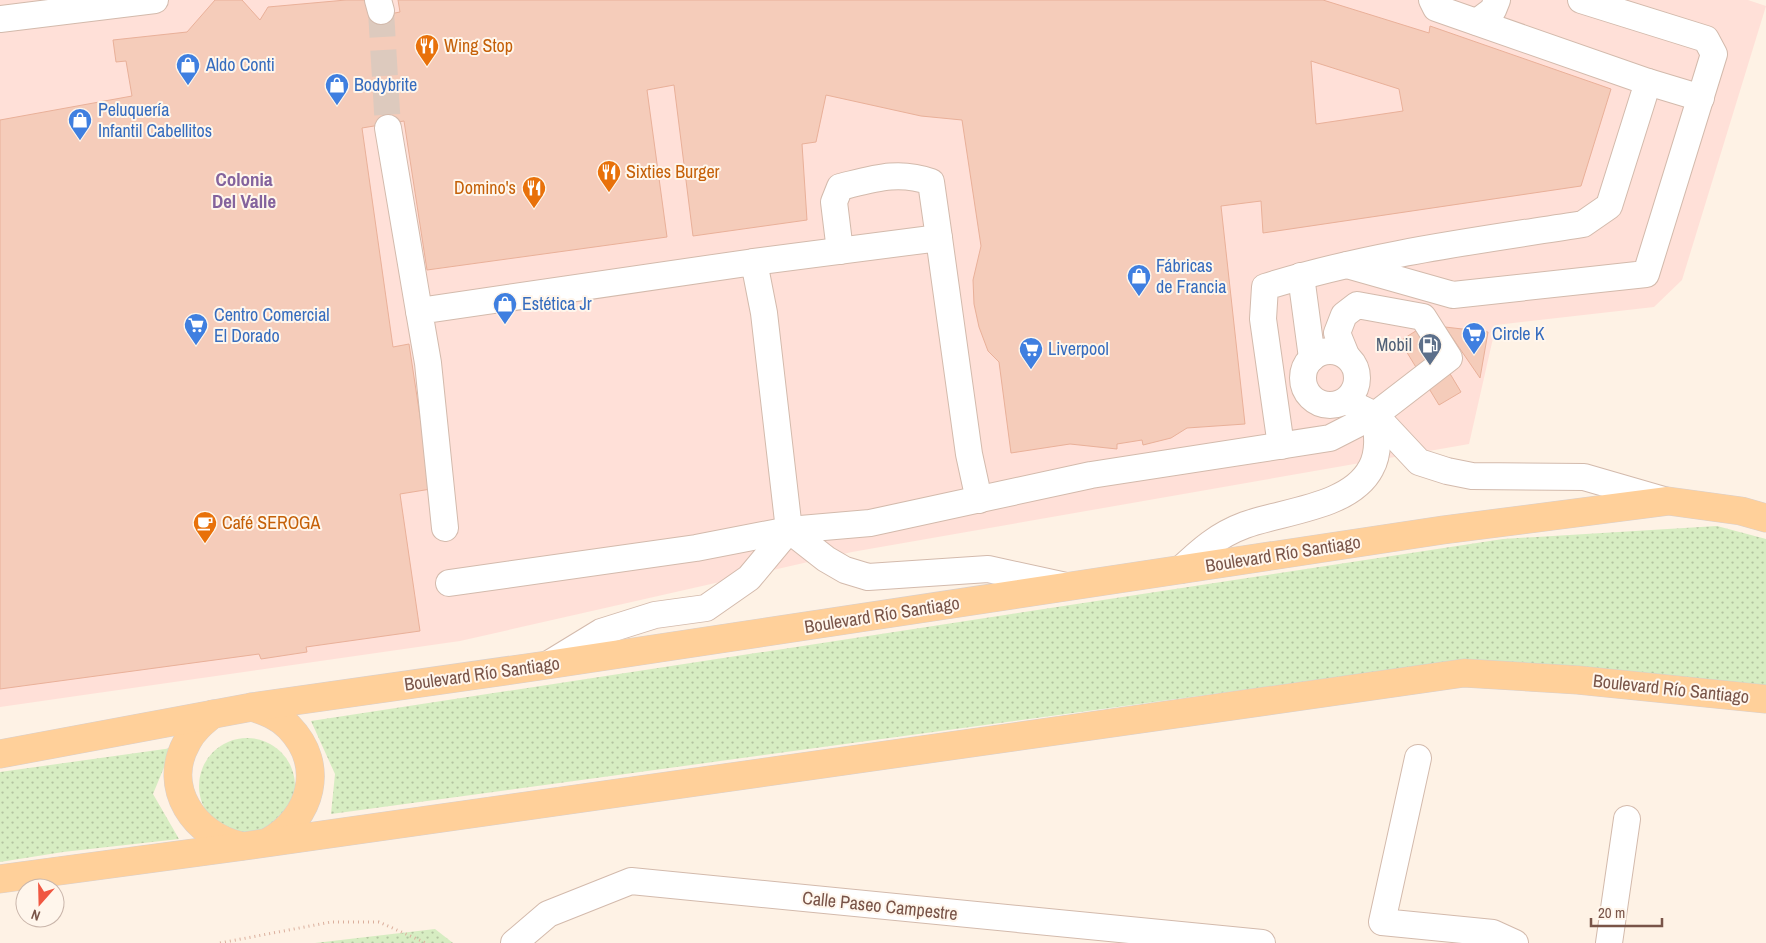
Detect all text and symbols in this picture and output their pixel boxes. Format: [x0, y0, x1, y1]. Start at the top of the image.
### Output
restaurant icon: Wing Stop [414, 33, 440, 67]
place label: Wing Stop [444, 33, 513, 58]
shop icon: Aldo Conti [175, 52, 201, 86]
place label: Aldo Conti [205, 52, 275, 77]
shop icon: Bodybrite [324, 72, 350, 106]
place label: Bodybrite [354, 72, 417, 97]
place label: Peluquería Infantil Cabellitos [98, 97, 212, 143]
shop icon: Peluquería Infantil Cabellitos [67, 107, 93, 141]
restaurant icon: Sixties Burger [596, 159, 622, 193]
place label: Sixties Burger [626, 159, 720, 184]
district label: Colonia Del Valle [212, 166, 276, 214]
place label: Domino's [454, 175, 516, 200]
restaurant icon: Domino's [521, 175, 547, 209]
place label: Fábricas de Francia [1156, 253, 1227, 299]
shop icon: Fábricas de Francia [1126, 263, 1152, 297]
shop icon: Estética Jr [492, 291, 518, 325]
place label: Estética Jr [522, 291, 592, 316]
place label: Centro Comercial El Dorado [214, 302, 330, 348]
supermarket icon: Centro Comercial El Dorado [183, 312, 209, 346]
supermarket icon: Circle K [1461, 321, 1487, 355]
place label: Circle K [1492, 321, 1545, 346]
place label: Mobil [1376, 332, 1412, 357]
fuel station icon: Mobil [1417, 332, 1443, 366]
supermarket icon: Liverpool [1018, 336, 1044, 370]
place label: Liverpool [1048, 336, 1109, 361]
cafe icon: Café SEROGA [192, 510, 218, 544]
place label: Café SEROGA [222, 510, 321, 535]
street label: Boulevard Río Santiago [1204, 529, 1362, 578]
street label: Boulevard Río Santiago [803, 590, 961, 639]
street label: Boulevard Río Santiago [403, 650, 561, 697]
street label: Boulevard Río Santiago [1592, 668, 1750, 709]
north arrow [15, 878, 65, 928]
street label: Calle Paseo Campestre [801, 885, 959, 926]
scale bar [1591, 896, 1662, 928]
text: 20 m [1598, 902, 1625, 923]
text: N [29, 905, 43, 925]

